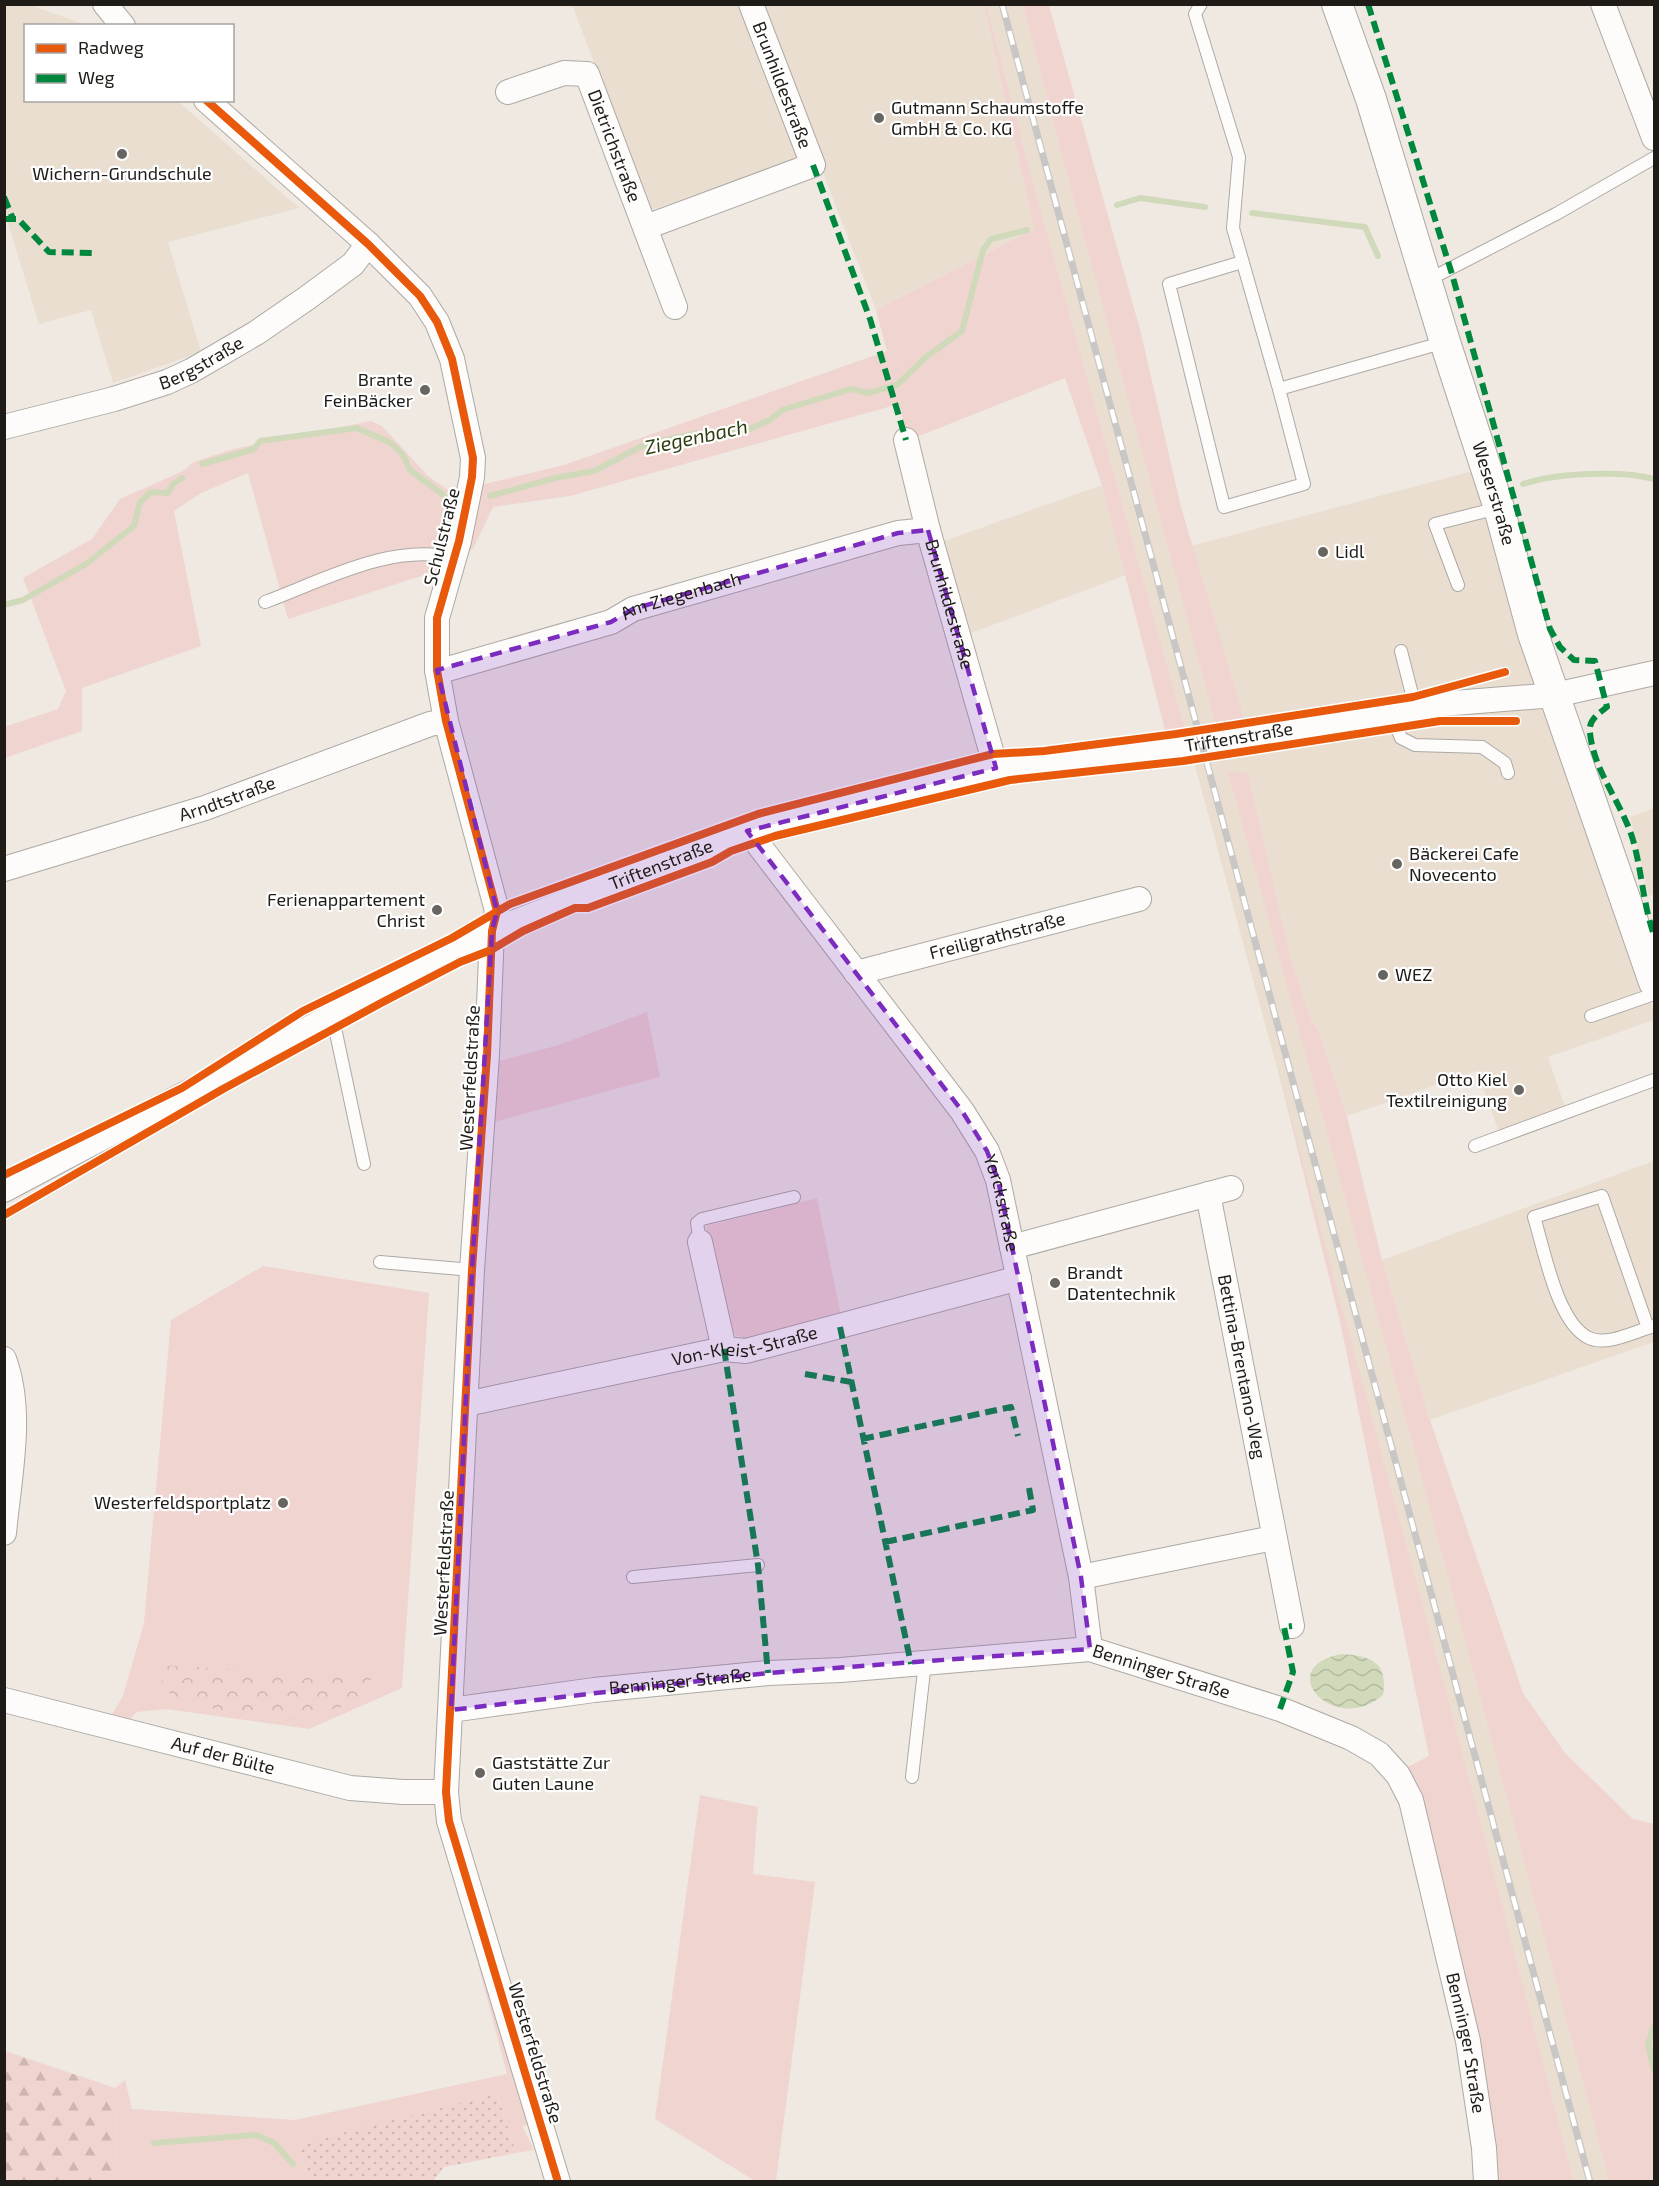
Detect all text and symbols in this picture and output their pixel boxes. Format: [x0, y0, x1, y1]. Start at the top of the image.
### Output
street label: Brunhildestraße [749, 18, 817, 151]
legend [24, 24, 234, 102]
text: Radweg [78, 36, 144, 58]
text: Weg [78, 66, 114, 88]
street label: Dietrichstraße [584, 86, 646, 205]
place label: Gutmann Schaumstoffe GmbH & Co. KG [891, 96, 1084, 139]
marker: Gutmann Schaumstoffe GmbH & Co. KG [872, 111, 886, 125]
marker: Wichern-Grundschule [115, 147, 129, 161]
place label: Wichern-Grundschule [32, 162, 212, 184]
street label: Bergstraße [156, 331, 247, 394]
place label: Brante FeinBäcker [323, 368, 413, 411]
marker: Brante FeinBäcker [418, 383, 432, 397]
water label: Ziegenbach [642, 413, 750, 459]
street label: Weserstraße [1468, 438, 1521, 548]
street label: Schulstraße [418, 486, 464, 588]
street label: Brunhildestraße [921, 536, 979, 672]
place label: Lidl [1335, 540, 1365, 562]
marker: Lidl [1316, 545, 1330, 559]
street label: Am Ziegenbach [616, 567, 744, 624]
street label: Triftenstraße [1183, 717, 1294, 756]
street label: Arndtstraße [176, 771, 278, 825]
street label: Triftenstraße [606, 834, 716, 894]
place label: Bäckerei Cafe Novecento [1409, 842, 1519, 885]
marker: Bäckerei Cafe Novecento [1390, 857, 1404, 871]
place label: Ferienappartement Christ [267, 888, 425, 931]
marker: Ferienappartement Christ [430, 903, 444, 917]
street label: Freiligrathstraße [927, 907, 1067, 963]
place label: WEZ [1395, 963, 1432, 985]
marker: WEZ [1376, 968, 1390, 982]
street label: Westerfeldstraße [454, 1004, 484, 1152]
place label: Otto Kiel Textilreinigung [1386, 1068, 1508, 1111]
marker: Otto Kiel Textilreinigung [1512, 1083, 1526, 1097]
street label: Yorckstraße [979, 1151, 1025, 1254]
place label: Brandt Datentechnik [1067, 1261, 1176, 1304]
street label: Bettina-Brentano-Weg [1214, 1272, 1271, 1461]
marker: Brandt Datentechnik [1048, 1276, 1062, 1290]
street label: Von-Kleist-Straße [669, 1320, 820, 1370]
street label: Westerfeldstraße [428, 1489, 458, 1637]
place label: Westerfeldsportplatz [94, 1491, 271, 1513]
marker: Westerfeldsportplatz [276, 1496, 290, 1510]
street label: Benninger Straße [1090, 1639, 1233, 1703]
street label: Benninger Straße [608, 1663, 752, 1698]
street label: Auf der Bülte [169, 1731, 277, 1778]
place label: Gaststätte Zur Guten Laune [492, 1751, 610, 1794]
marker: Gaststätte Zur Guten Laune [473, 1766, 487, 1780]
street label: Benninger Straße [1442, 1970, 1491, 2115]
street label: Westerfeldstraße [504, 1980, 568, 2126]

